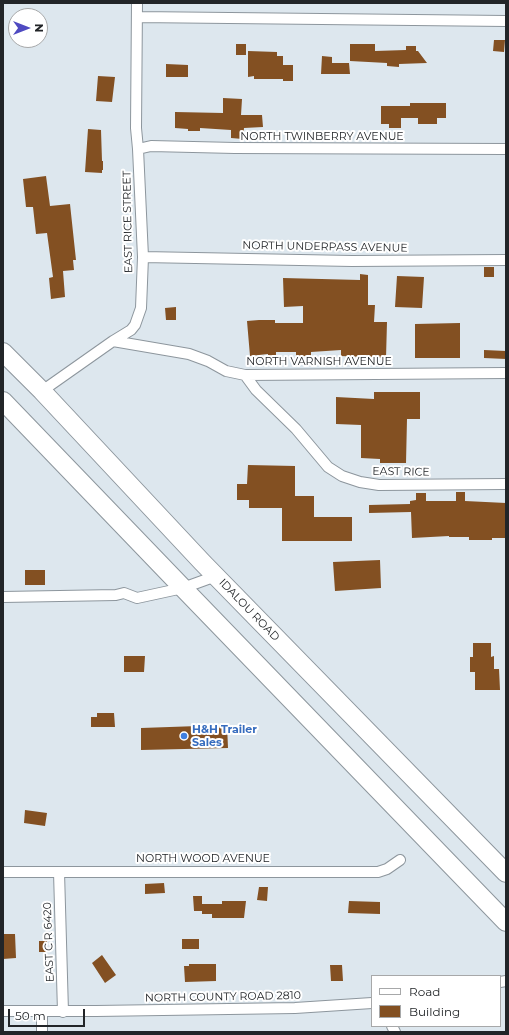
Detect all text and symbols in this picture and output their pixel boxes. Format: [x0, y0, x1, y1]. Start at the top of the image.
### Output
north arrow [8, 8, 48, 48]
text: N [32, 24, 46, 32]
street label: NORTH TWINBERRY AVENUE [240, 130, 404, 144]
street label: EAST RICE STREET [121, 171, 135, 273]
street label: NORTH UNDERPASS AVENUE [242, 239, 408, 255]
street label: NORTH VARNISH AVENUE [246, 355, 392, 369]
street label: EAST RICE [372, 465, 430, 479]
street label: IDALOU ROAD [216, 576, 282, 644]
place label: H&H Trailer Sales [192, 723, 257, 749]
marker: H&H Trailer Sales [179, 731, 189, 741]
street label: NORTH WOOD AVENUE [136, 852, 270, 866]
street label: EAST C R 6420 [41, 902, 57, 982]
legend [371, 975, 501, 1027]
text: Road [409, 984, 440, 999]
street label: NORTH COUNTY ROAD 2810 [145, 989, 301, 1005]
scale bar [10, 1001, 87, 1027]
text: Building [409, 1004, 460, 1019]
text: 50 m [15, 1008, 46, 1023]

